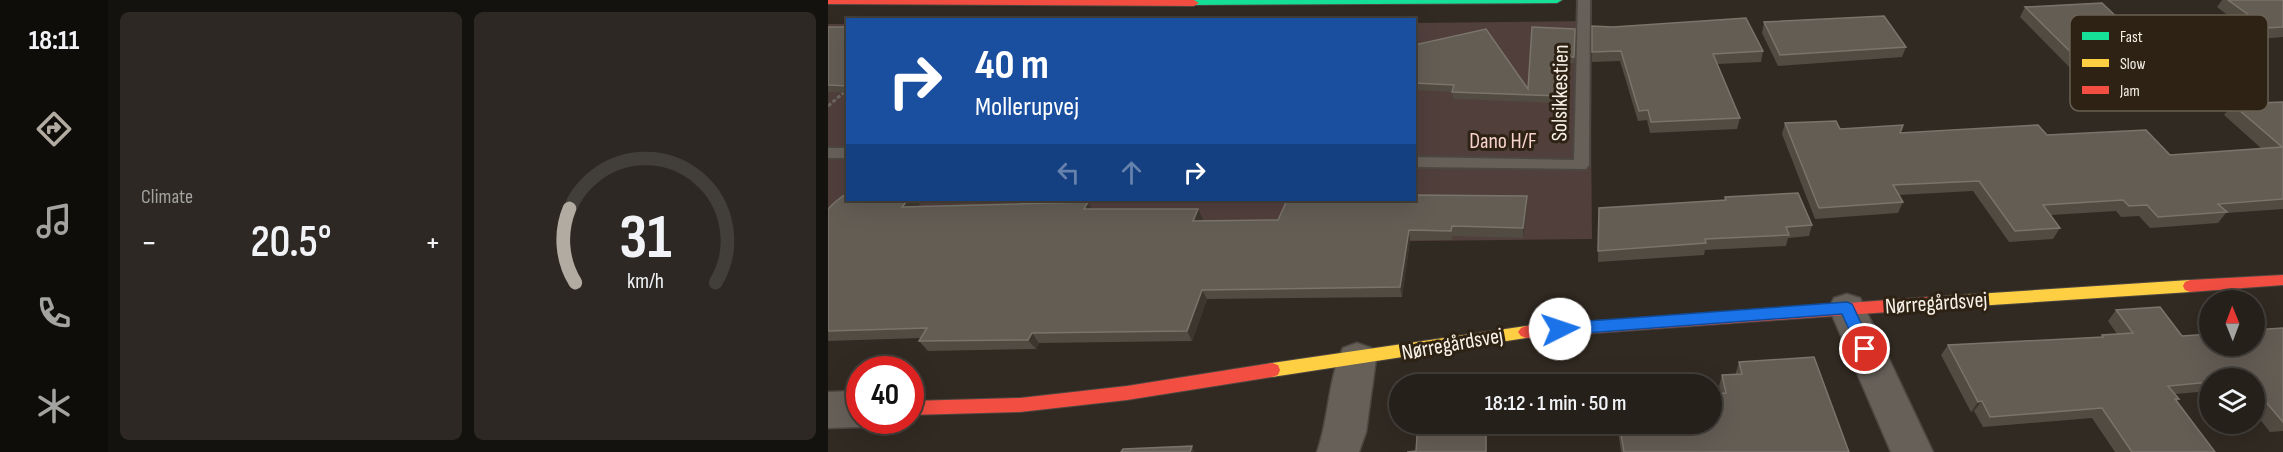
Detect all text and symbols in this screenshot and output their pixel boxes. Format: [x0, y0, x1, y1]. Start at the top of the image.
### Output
legend [2070, 15, 2268, 111]
text: 18:11 [29, 25, 79, 57]
text: Fast [2120, 28, 2143, 47]
text: 40 m [975, 40, 1049, 91]
icon: right [876, 42, 954, 120]
street label: Solsikkestien [1546, 44, 1575, 142]
text: Slow [2120, 55, 2145, 74]
text: Jam [2119, 82, 2140, 101]
text: Mollerupvej [975, 91, 1079, 123]
icon: directions [33, 108, 75, 150]
park label: Dano H/F [1469, 128, 1537, 155]
icon: left [1052, 156, 1085, 189]
icon: ahead [1115, 156, 1148, 189]
icon: right [1178, 156, 1211, 189]
text: Climate [141, 185, 193, 209]
icon: music [33, 200, 75, 242]
text: 31 [619, 201, 671, 276]
text: 20.5° [250, 215, 332, 270]
text: − [141, 223, 157, 263]
text: + [425, 223, 441, 263]
text: km/h [626, 269, 664, 294]
street label: Nørregårdsvej [1884, 286, 1988, 321]
north arrow [2199, 290, 2265, 356]
map controls [2199, 290, 2265, 434]
icon: phone [33, 292, 75, 334]
position arrow [1528, 297, 1592, 361]
street label: Nørregårdsvej [1399, 322, 1505, 367]
pin [1839, 323, 1890, 374]
icon: arrive [1848, 332, 1881, 365]
speed limit sign: 40 [846, 356, 924, 434]
button: layers [2199, 368, 2265, 434]
icon: climate [33, 385, 75, 427]
text: 18:12 · 1 min · 50 m [1485, 390, 1626, 417]

